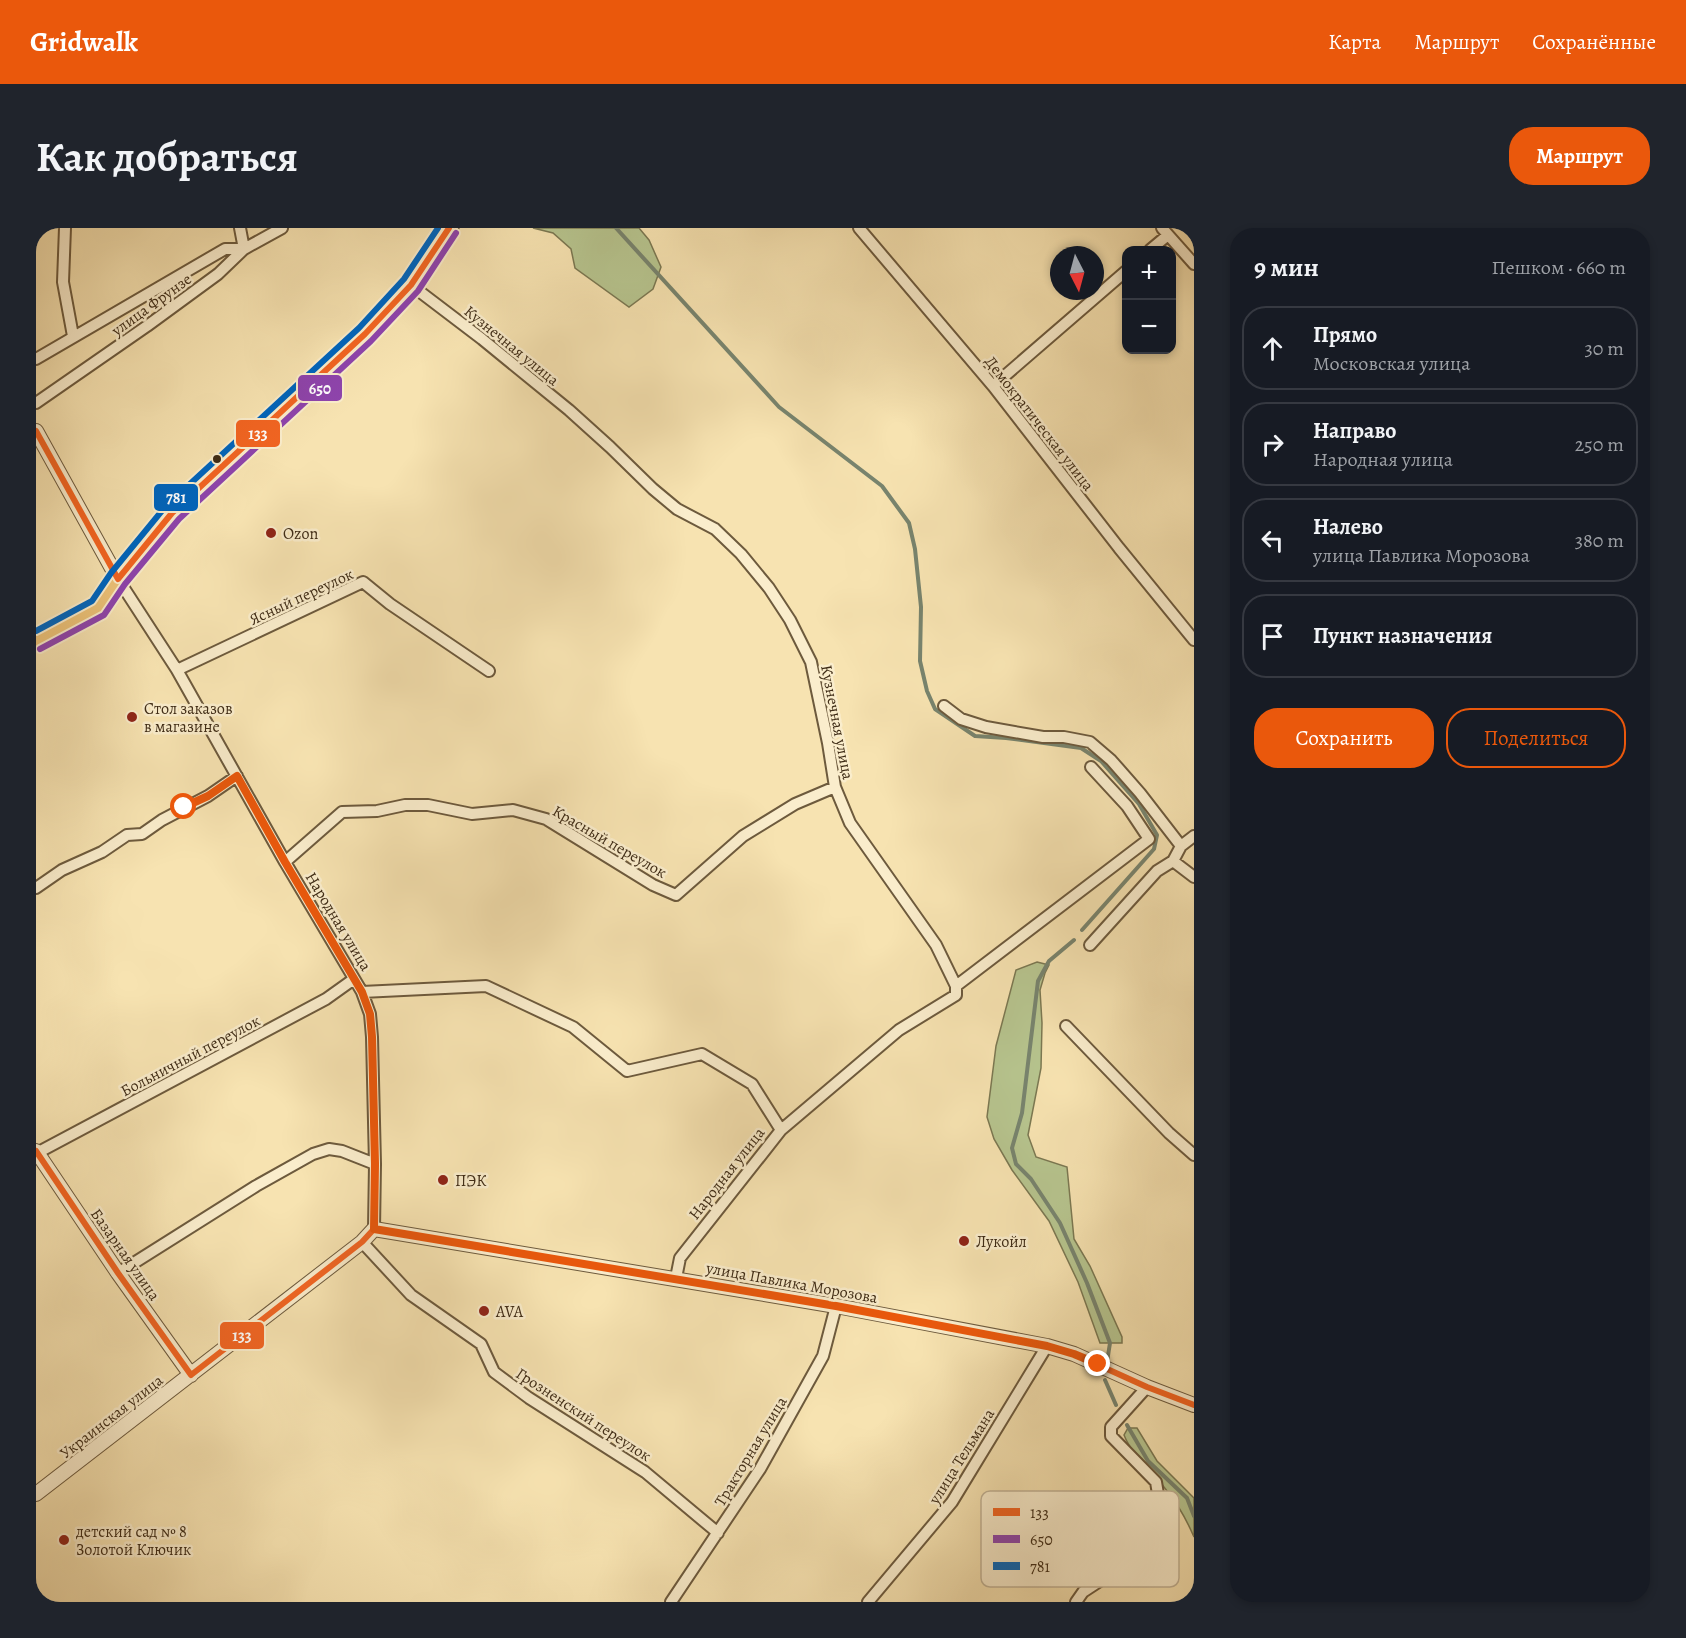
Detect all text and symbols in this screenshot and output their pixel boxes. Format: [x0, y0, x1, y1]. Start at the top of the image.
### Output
text: Gridwalk [30, 23, 138, 61]
text: Карта [1328, 28, 1381, 56]
text: Маршрут [1414, 28, 1499, 56]
text: Сохранённые [1532, 28, 1656, 56]
button: Маршрут [1509, 127, 1650, 185]
text: Как добраться [36, 128, 298, 185]
north arrow [1050, 246, 1104, 300]
map controls [1122, 246, 1176, 354]
button: + [1122, 246, 1176, 300]
text: 9 мин [1254, 250, 1319, 285]
text: Пешком · 660 m [1492, 254, 1626, 281]
street label: улица Фрунзе [106, 268, 196, 342]
button: − [1122, 300, 1176, 354]
street label: Кузнечная улица [459, 301, 564, 391]
text: Прямо [1313, 320, 1377, 350]
icon: ahead [1256, 332, 1289, 365]
text: 30 m [1584, 335, 1624, 362]
text: Московская улица [1313, 350, 1470, 377]
street label: Демократическая улица [979, 351, 1099, 496]
line badge: 650 [297, 374, 343, 402]
text: 650 [309, 378, 331, 400]
text: Направо [1313, 416, 1396, 446]
line badge: 133 [235, 419, 281, 448]
text: 133 [248, 423, 268, 445]
icon: right [1256, 428, 1289, 461]
text: 250 m [1575, 431, 1624, 458]
text: Народная улица [1313, 446, 1453, 473]
unlabelled marker [211, 453, 223, 465]
line badge: 781 [153, 483, 199, 512]
text: 781 [166, 487, 186, 509]
text: Налево [1313, 512, 1383, 542]
place label: Ozon [283, 523, 318, 545]
icon: left [1256, 524, 1289, 557]
marker: Ozon [264, 526, 278, 540]
text: 380 m [1575, 527, 1624, 554]
text: улица Павлика Морозова [1313, 542, 1530, 569]
street label: Ясный переулок [246, 563, 357, 631]
icon: arrive [1256, 620, 1289, 653]
text: Пункт назначения [1313, 621, 1492, 651]
street label: Кузнечная улица [815, 663, 859, 782]
place label: Стол заказов в магазине [144, 698, 233, 738]
button: Сохранить [1254, 708, 1434, 768]
button: Поделиться [1446, 708, 1626, 768]
marker: Стол заказов в магазине [125, 710, 139, 724]
route start [170, 793, 196, 819]
street label: Красный переулок [548, 800, 671, 884]
street label: Народная улица [300, 868, 377, 976]
street label: Больничный переулок [117, 1010, 264, 1102]
street label: Народная улица [684, 1122, 770, 1224]
place label: ПЭК [455, 1170, 487, 1192]
marker: ПЭК [436, 1173, 450, 1187]
street label: Базарная улица [85, 1204, 166, 1306]
place label: Лукойл [976, 1231, 1027, 1253]
marker: Лукойл [957, 1234, 971, 1248]
street label: улица Павлика Морозова [703, 1257, 880, 1309]
place label: AVA [495, 1301, 524, 1323]
marker: AVA [477, 1304, 491, 1318]
line badge: 133 [219, 1321, 265, 1350]
text: 133 [232, 1325, 252, 1347]
route end [1084, 1350, 1110, 1376]
street label: Грозненский переулок [511, 1363, 655, 1467]
street label: Украинская улица [55, 1369, 168, 1464]
street label: Тракторная улица [709, 1392, 793, 1510]
street label: улица Тельмана [923, 1404, 1000, 1509]
legend [981, 1491, 1179, 1587]
text: 133 [1030, 1502, 1049, 1524]
place label: детский сад № 8 Золотой Ключик [75, 1521, 191, 1561]
text: 650 [1030, 1529, 1053, 1551]
marker: детский сад № 8 Золотой Ключик [57, 1533, 71, 1547]
text: 781 [1030, 1556, 1050, 1578]

